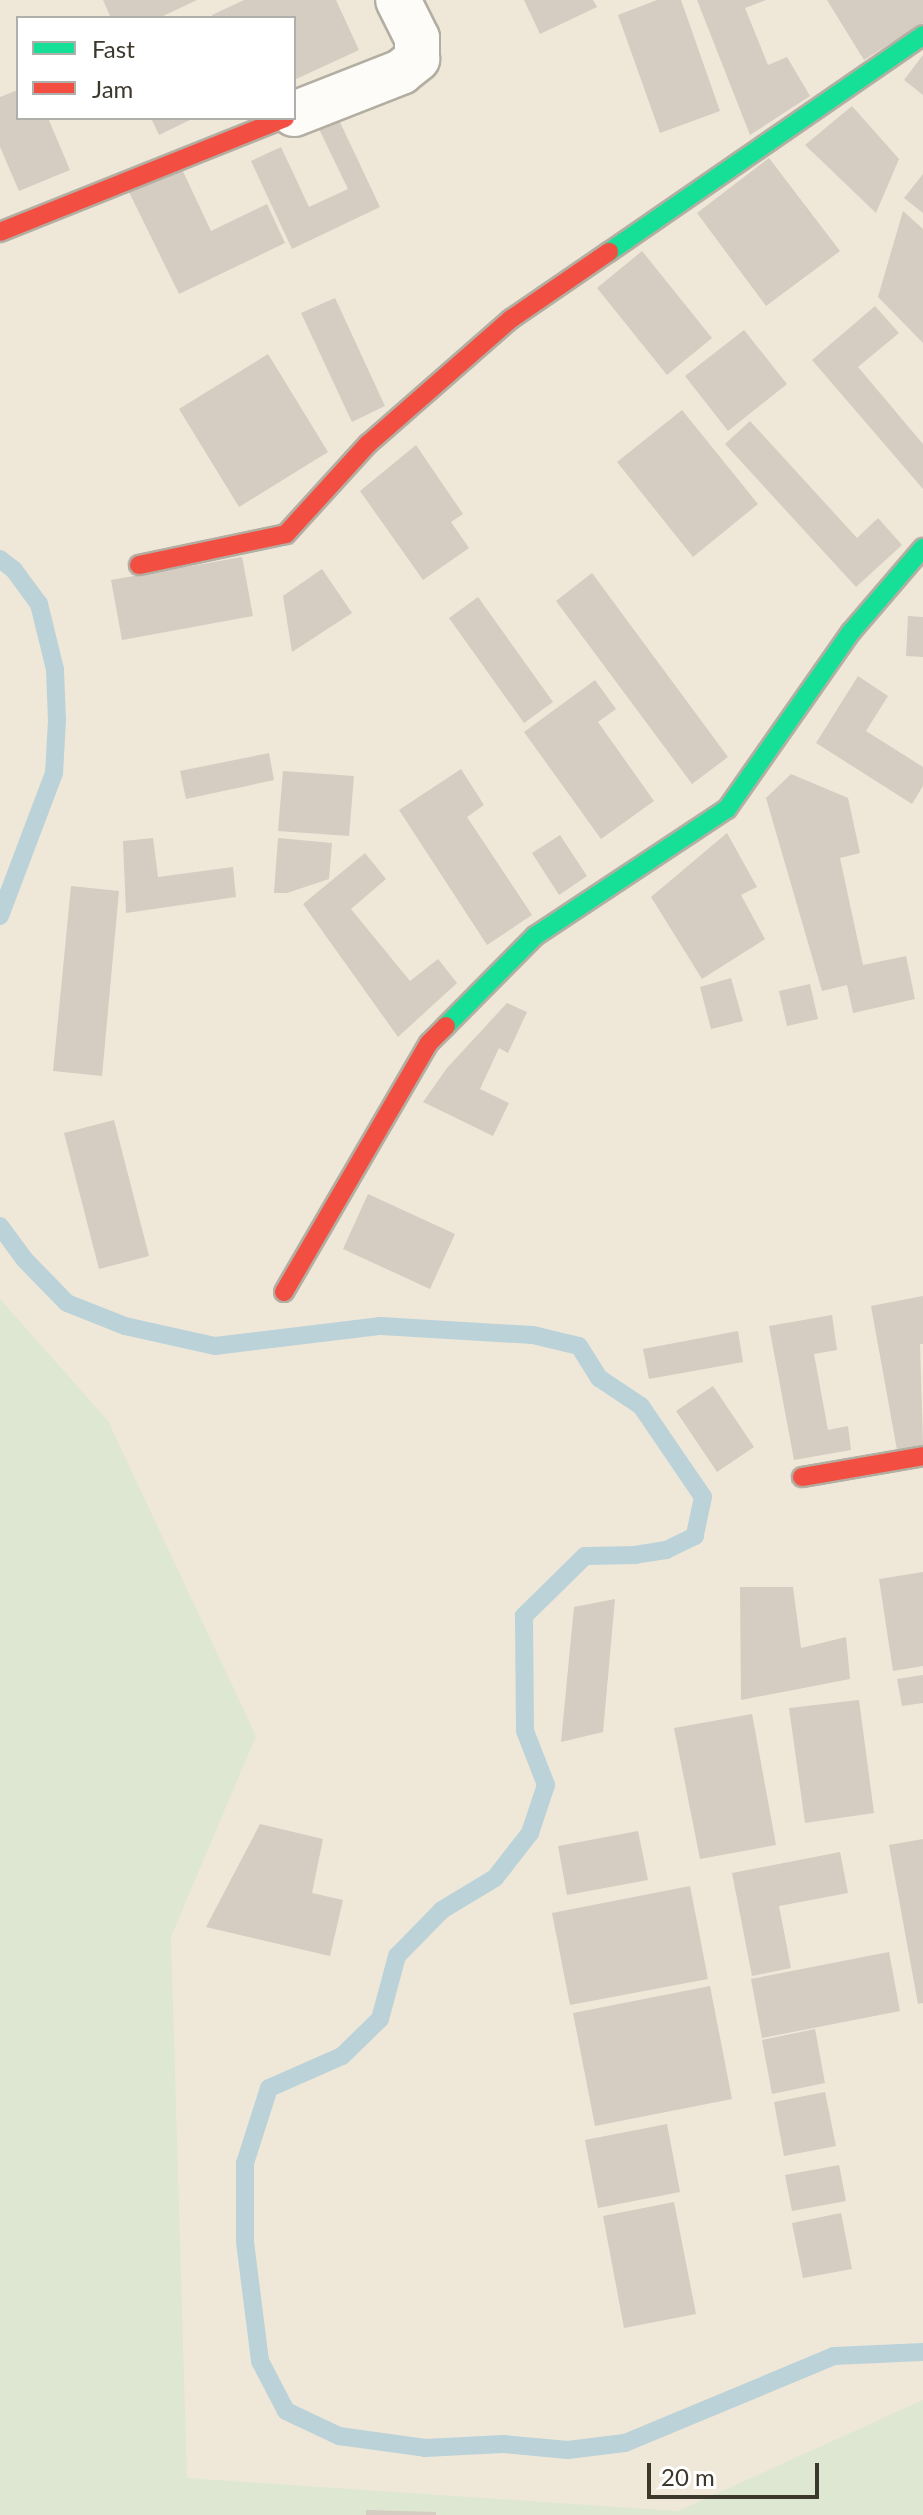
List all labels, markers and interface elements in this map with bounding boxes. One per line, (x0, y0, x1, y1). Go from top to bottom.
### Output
legend (16, 16, 296, 120)
text: Fast (92, 34, 135, 63)
text: Jam (92, 74, 133, 103)
scale bar (651, 2447, 823, 2497)
text: 20 m (661, 2462, 715, 2491)

